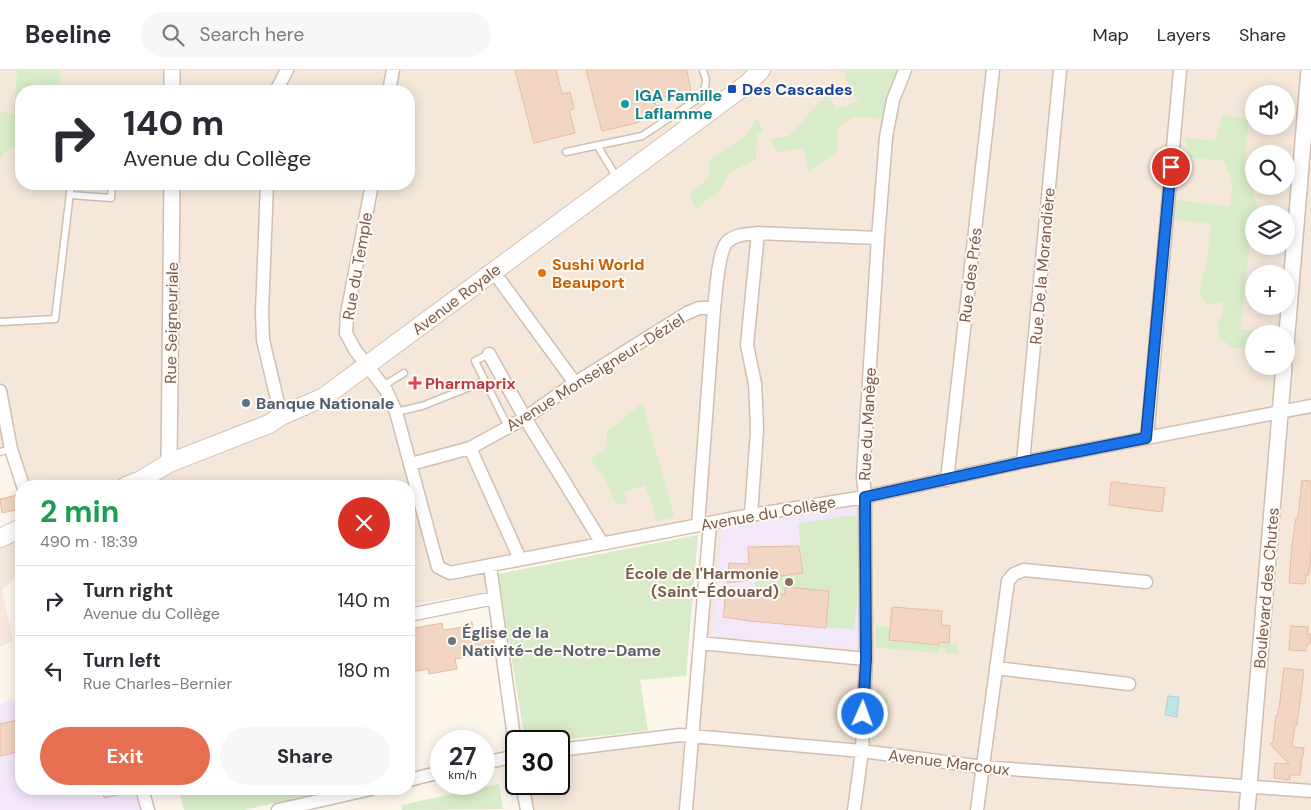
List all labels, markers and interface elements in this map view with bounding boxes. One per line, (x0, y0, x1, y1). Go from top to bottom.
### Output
search box (141, 12, 491, 57)
text: Beeline (25, 19, 111, 50)
icon: search (159, 21, 187, 49)
text: Search here (199, 22, 304, 47)
text: Map (1093, 23, 1129, 47)
text: Layers (1157, 23, 1211, 47)
text: Share (1239, 23, 1286, 47)
place label: Des Cascades (742, 79, 853, 100)
marker: Des Cascades (726, 83, 738, 95)
place label: IGA Famille Laflamme (635, 85, 722, 124)
map controls (1245, 85, 1295, 375)
button: sound (1245, 85, 1295, 135)
marker: IGA Famille Laflamme (619, 98, 631, 110)
text: 140 m (123, 100, 224, 146)
icon: right (40, 105, 105, 170)
text: Avenue du Collège (123, 144, 311, 173)
button: search (1245, 145, 1295, 195)
pin (1150, 146, 1192, 188)
icon: arrive (1157, 153, 1185, 181)
street label: Rue De la Morandière (1025, 187, 1060, 345)
button: layers (1245, 205, 1295, 255)
street label: Rue du Temple (338, 211, 377, 322)
street label: Rue des Prés (954, 226, 987, 324)
place label: Sushi World Beauport (552, 254, 645, 293)
street label: Avenue Royale (408, 259, 505, 340)
street label: Rue Seigneuriale (160, 262, 183, 384)
button: + (1245, 265, 1295, 315)
marker: Sushi World Beauport (536, 267, 548, 279)
street label: Avenue Monseigneur-Déziel (502, 309, 688, 436)
button: − (1245, 325, 1295, 375)
street label: Rue du Manège (854, 367, 881, 481)
place label: Pharmaprix (425, 373, 516, 394)
marker: Pharmaprix (409, 377, 421, 389)
place label: Banque Nationale (256, 393, 394, 414)
marker: Banque Nationale (240, 397, 252, 409)
street label: Avenue du Collège (699, 491, 837, 536)
text: 2 min (40, 492, 119, 531)
button: close (338, 497, 390, 549)
street label: Boulevard des Chutes (1249, 507, 1284, 670)
text: 490 m · 18:39 (40, 531, 138, 552)
place label: École de l'Harmonie (Saint-Édouard) (625, 563, 779, 602)
marker: École de l'Harmonie (Saint-Édouard) (783, 576, 795, 588)
text: Turn right (83, 578, 173, 603)
icon: right (40, 587, 68, 615)
text: 140 m (338, 588, 390, 613)
text: Avenue du Collège (83, 603, 220, 624)
place label: Église de la Nativité-de-Notre-Dame (462, 622, 661, 661)
marker: Église de la Nativité-de-Notre-Dame (446, 635, 458, 647)
text: Turn left (83, 648, 161, 673)
icon: left (40, 657, 68, 685)
text: 180 m (338, 658, 390, 683)
text: Rue Charles-Bernier (83, 673, 232, 694)
position arrow (836, 687, 888, 739)
button: Exit (40, 727, 210, 785)
button: Share (220, 727, 390, 785)
speed limit sign: 30 (505, 730, 570, 795)
text: 27 (449, 740, 476, 773)
street label: Avenue Marcoux (887, 745, 1011, 780)
text: km/h (448, 767, 477, 783)

